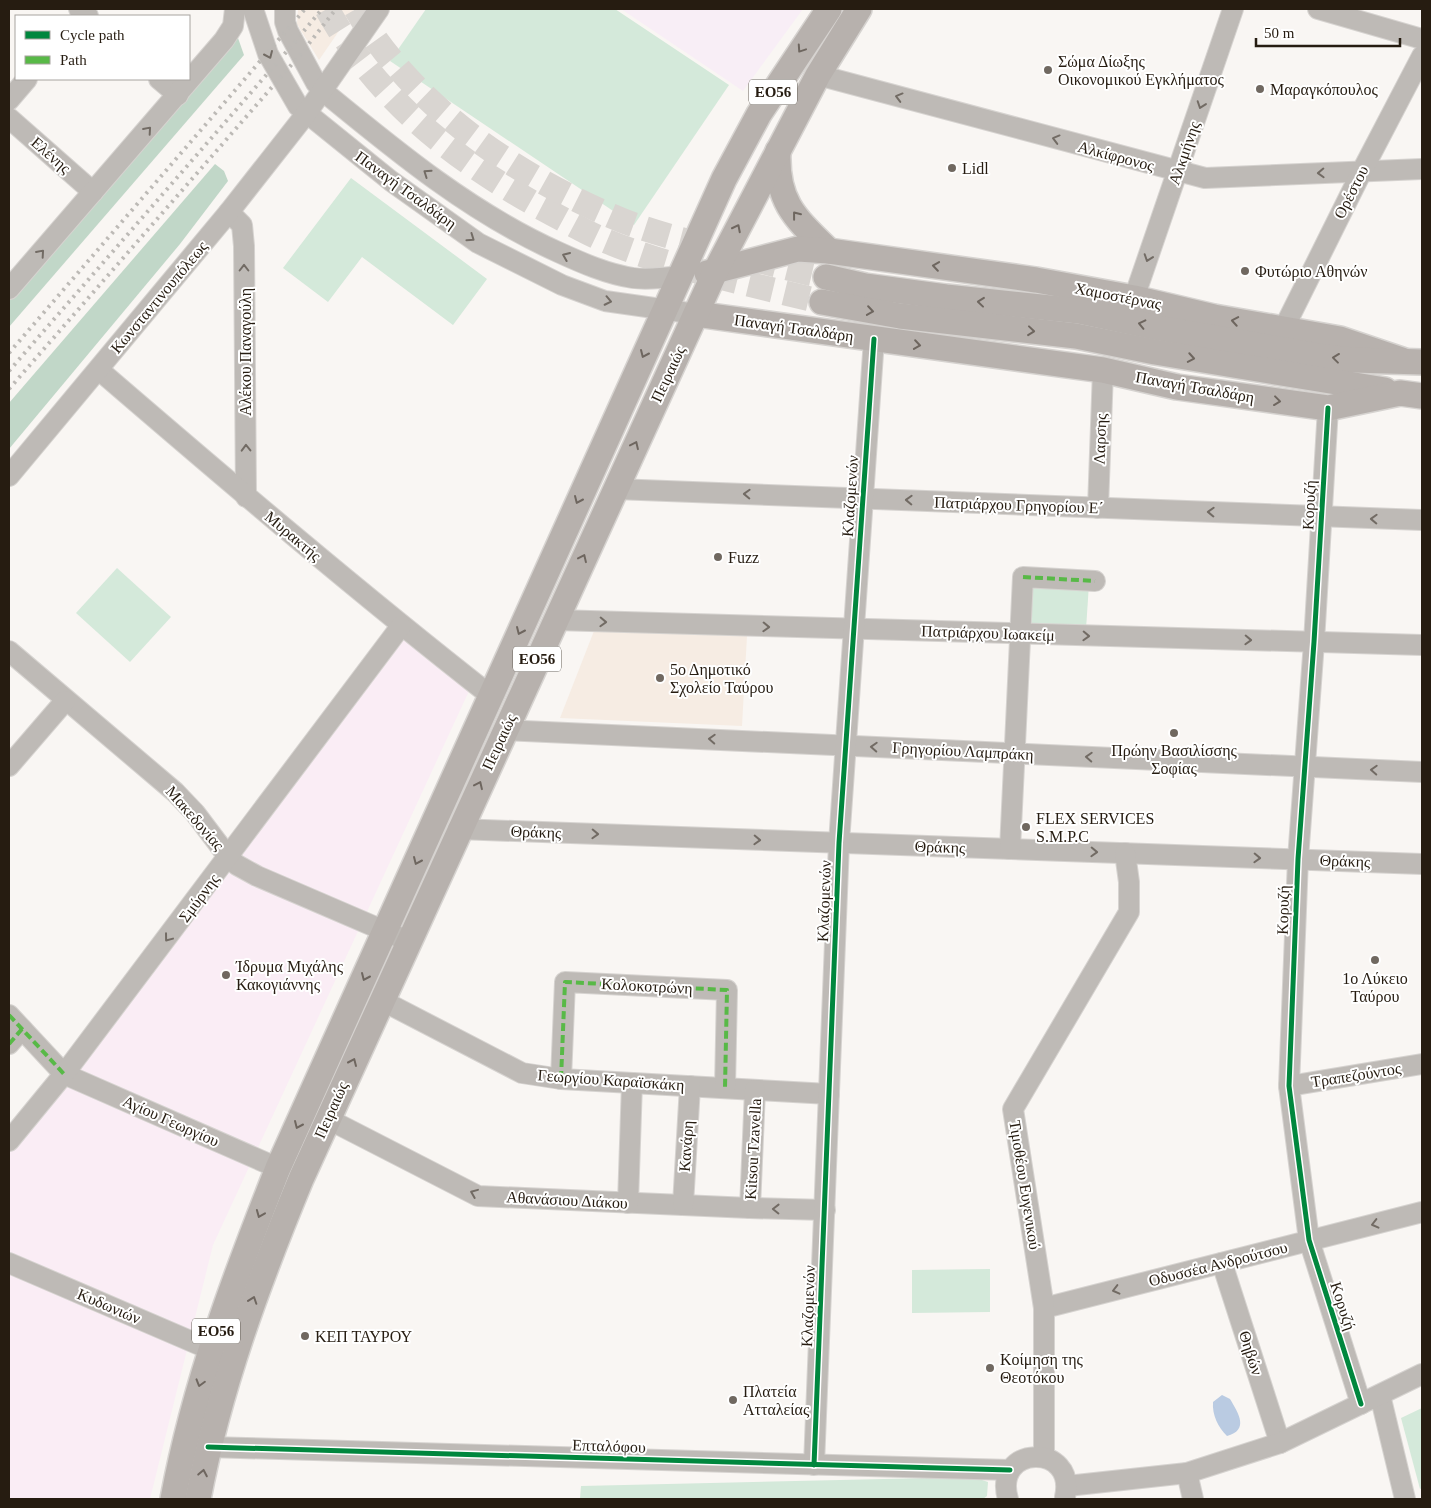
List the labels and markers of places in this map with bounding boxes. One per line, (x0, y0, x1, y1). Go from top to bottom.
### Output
place label: Σώμα Δίωξης Οικονομικού Εγκλήματος (1058, 53, 1225, 89)
marker: Σώμα Δίωξης Οικονομικού Εγκλήματος (1042, 64, 1054, 76)
place label: Μαραγκόπουλος (1270, 81, 1379, 99)
marker: Μαραγκόπουλος (1254, 83, 1266, 95)
place label: Lidl (962, 160, 989, 177)
marker: Lidl (946, 162, 958, 174)
place label: Φυτώριο Αθηνών (1255, 263, 1368, 281)
marker: Φυτώριο Αθηνών (1239, 265, 1251, 277)
place label: Fuzz (728, 549, 759, 566)
marker: Fuzz (712, 551, 724, 563)
place label: 5ο Δημοτικό Σχολείο Ταύρου (670, 661, 774, 697)
marker: 5ο Δημοτικό Σχολείο Ταύρου (654, 672, 666, 684)
marker: Πρώην Βασιλίσσης Σοφίας (1168, 727, 1180, 739)
place label: Πρώην Βασιλίσσης Σοφίας (1111, 742, 1238, 778)
place label: FLEX SERVICES S.M.P.C (1036, 810, 1154, 845)
marker: FLEX SERVICES S.M.P.C (1020, 821, 1032, 833)
marker: 1ο Λύκειο Ταύρου (1369, 954, 1381, 966)
place label: Ίδρυμα Μιχάλης Κακογιάννης (235, 958, 344, 994)
marker: Ίδρυμα Μιχάλης Κακογιάννης (220, 969, 232, 981)
place label: 1ο Λύκειο Ταύρου (1342, 970, 1408, 1006)
place label: ΚΕΠ ΤΑΥΡΟΥ (315, 1328, 412, 1345)
marker: ΚΕΠ ΤΑΥΡΟΥ (299, 1330, 311, 1342)
place label: Κοίμηση της Θεοτόκου (1000, 1351, 1084, 1386)
marker: Κοίμηση της Θεοτόκου (984, 1362, 996, 1374)
place label: Πλατεία Ατταλείας (743, 1383, 810, 1418)
marker: Πλατεία Ατταλείας (727, 1394, 739, 1406)

